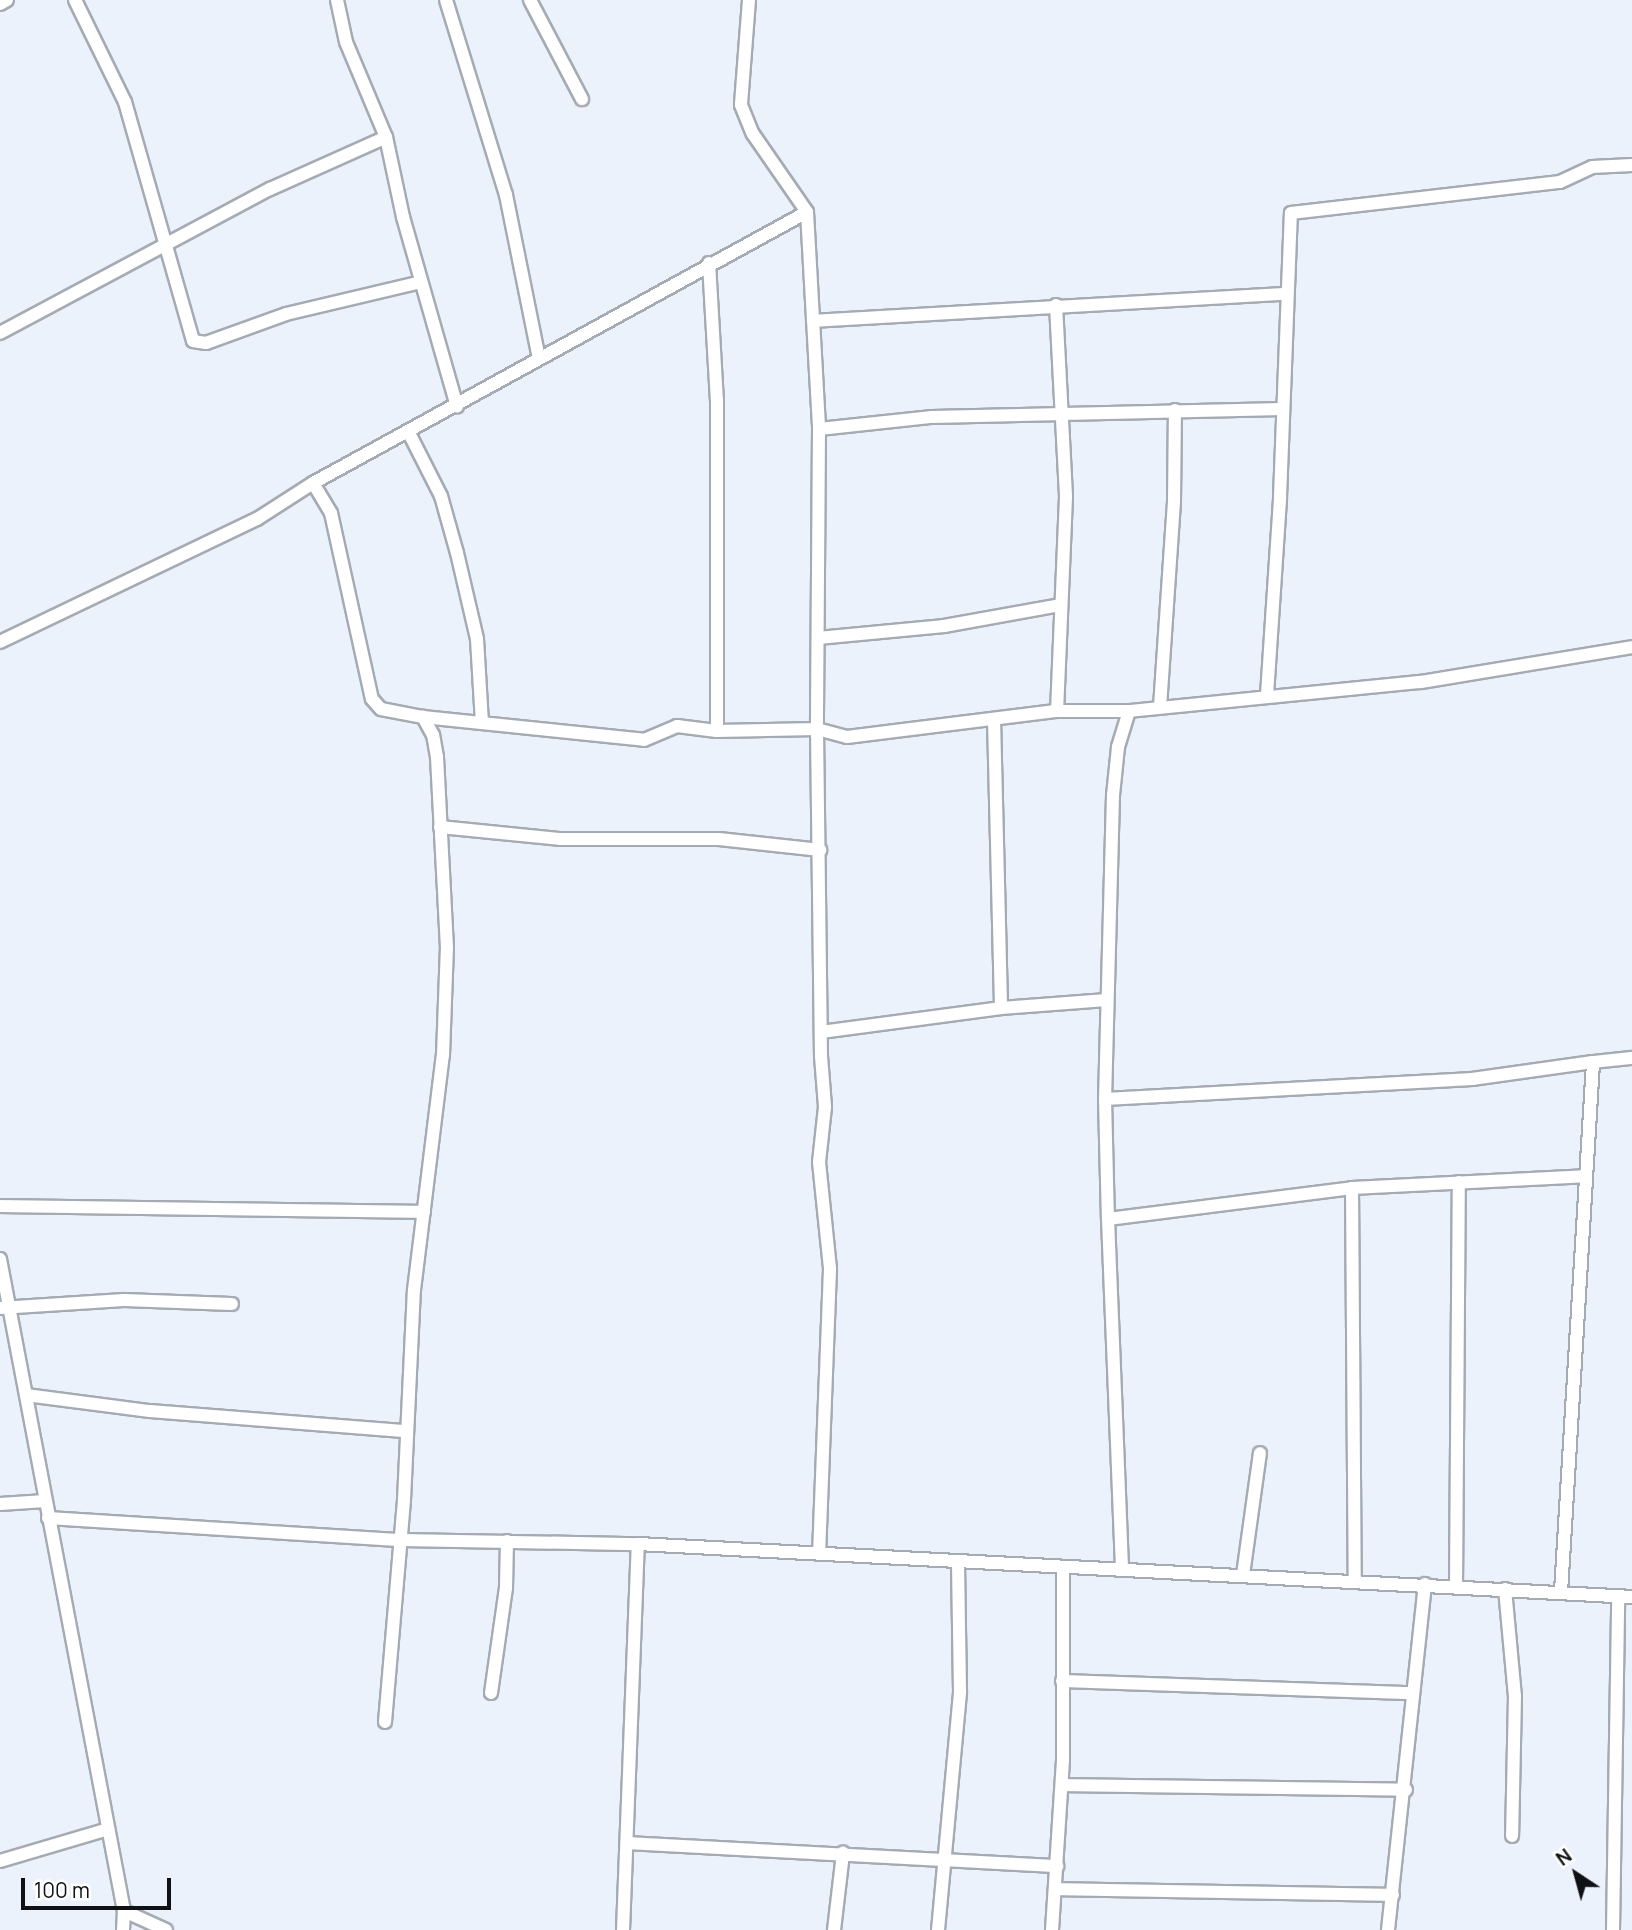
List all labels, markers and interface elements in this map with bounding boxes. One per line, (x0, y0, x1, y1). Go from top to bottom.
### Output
north arrow (1541, 1839, 1611, 1909)
text: N (1550, 1842, 1577, 1872)
scale bar (24, 1864, 175, 1908)
text: 100 m (34, 1876, 90, 1904)

